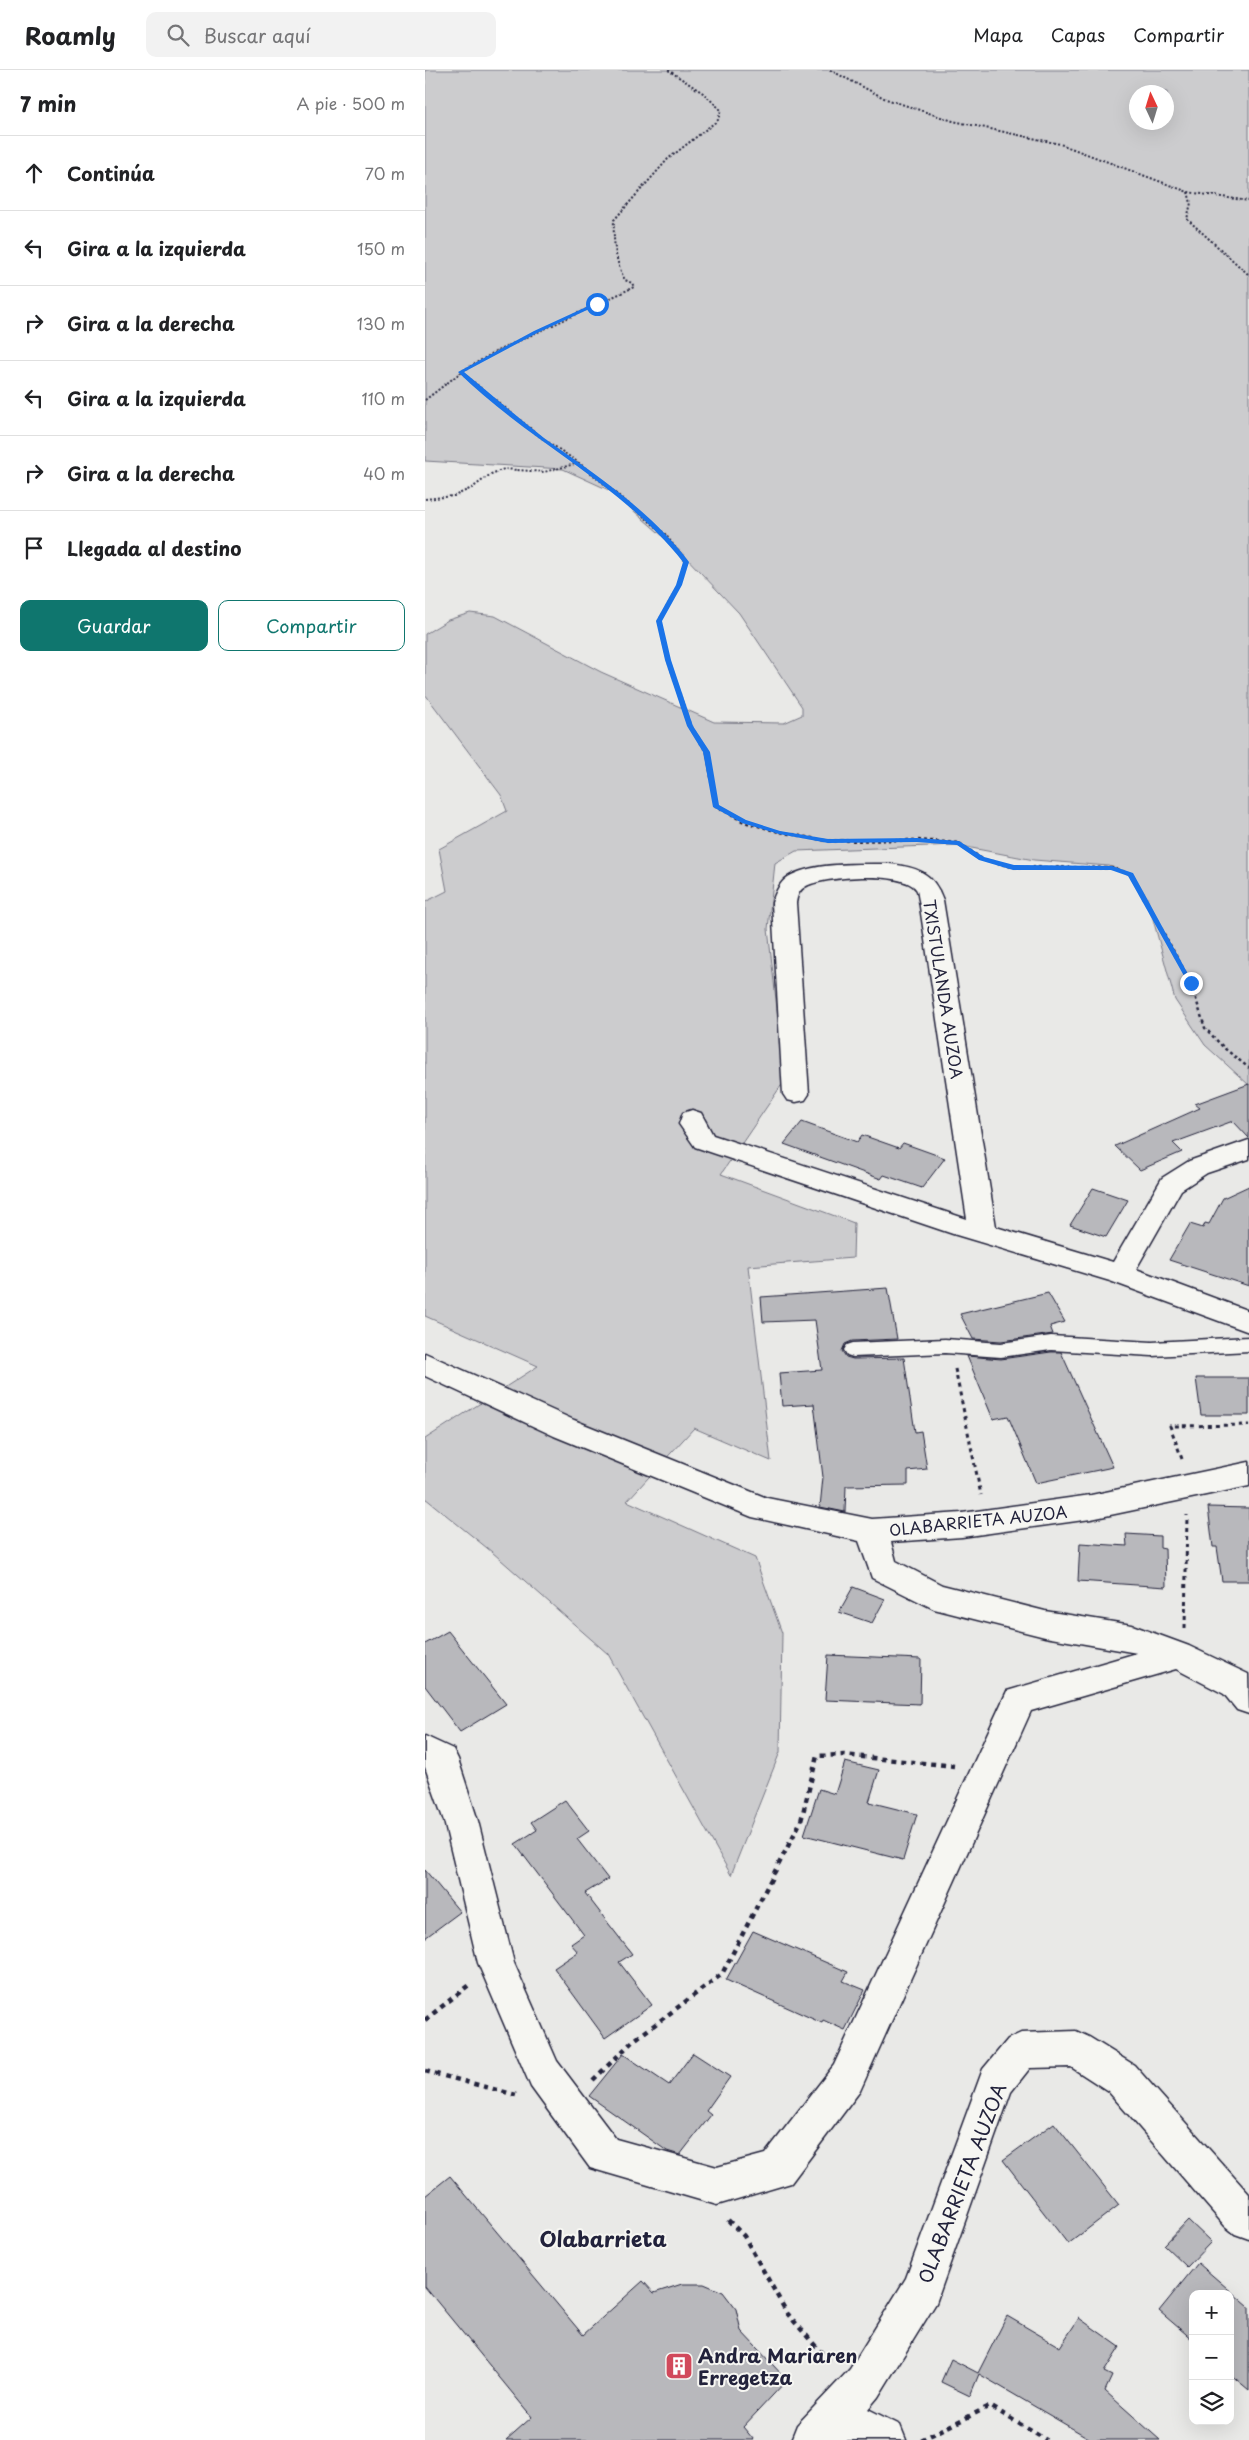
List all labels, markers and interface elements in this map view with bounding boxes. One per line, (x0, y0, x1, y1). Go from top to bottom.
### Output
search box (146, 12, 496, 57)
text: Roamly (25, 17, 116, 53)
icon: search (164, 21, 192, 49)
text: Buscar aquí (204, 21, 311, 49)
text: Mapa (973, 21, 1023, 48)
text: Capas (1051, 21, 1105, 48)
text: Compartir (1133, 21, 1224, 48)
north arrow (1129, 85, 1174, 130)
text: 7 min (20, 87, 76, 119)
text: A pie · 500 m (296, 91, 405, 115)
icon: ahead (20, 159, 48, 187)
text: Continúa (67, 159, 155, 187)
text: 70 m (365, 161, 405, 185)
icon: left (20, 234, 48, 262)
text: Gira a la izquierda (67, 234, 246, 262)
text: 150 m (357, 236, 405, 260)
route start (586, 293, 609, 316)
icon: right (20, 309, 48, 337)
text: Gira a la derecha (67, 309, 235, 337)
text: 130 m (357, 311, 405, 335)
icon: left (20, 384, 48, 412)
text: Gira a la izquierda (67, 384, 246, 412)
text: 110 m (362, 386, 405, 410)
icon: right (20, 459, 48, 487)
text: Gira a la derecha (67, 459, 235, 487)
text: 40 m (363, 461, 405, 485)
icon: arrive (20, 534, 48, 562)
text: Llegada al destino (67, 534, 241, 562)
button: Guardar (20, 600, 208, 651)
button: Compartir (218, 600, 405, 651)
street label: TXISTULANDA AUZOA (918, 898, 970, 1080)
route end (1180, 972, 1203, 995)
street label: OLABARRIETA AUZOA (888, 1499, 1068, 1541)
street label: OLABARRIETA AUZOA (910, 2079, 1012, 2287)
district label: Olabarrieta (539, 2222, 667, 2254)
map controls (1189, 2290, 1234, 2425)
button: + (1189, 2290, 1234, 2335)
button: − (1189, 2335, 1234, 2380)
place label: Andra Mariaren Erregetza (698, 2341, 857, 2391)
building icon: Andra Mariaren Erregetza (664, 2351, 694, 2381)
button: layers (1189, 2380, 1234, 2425)

